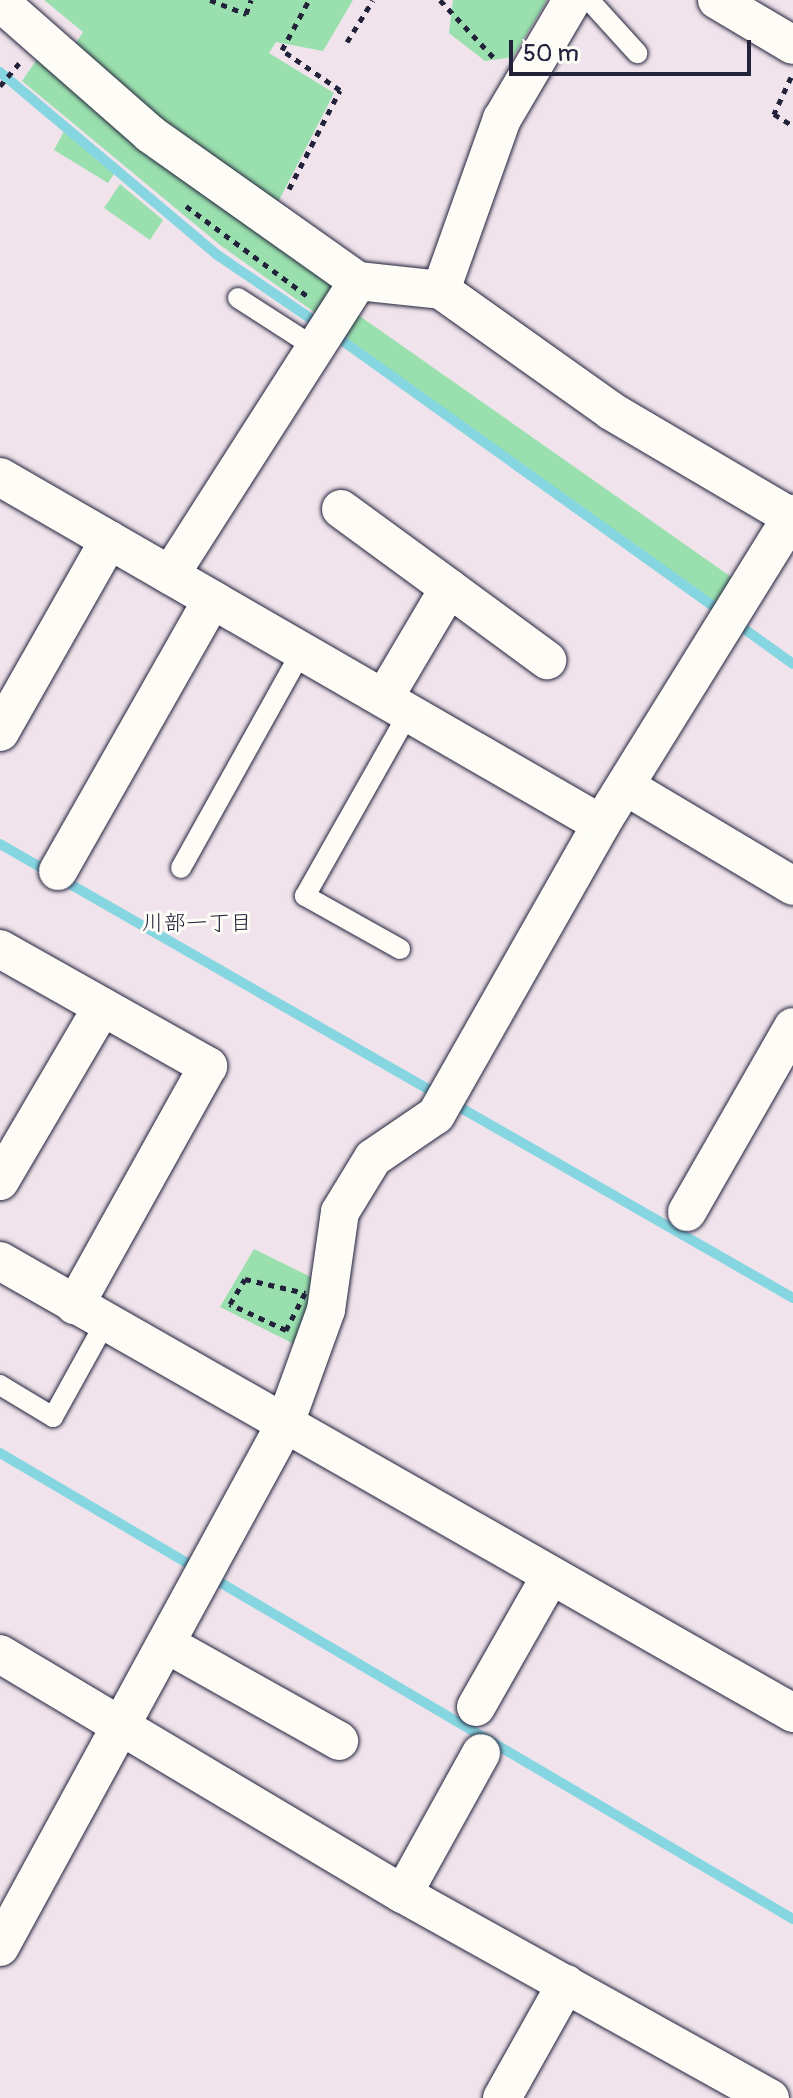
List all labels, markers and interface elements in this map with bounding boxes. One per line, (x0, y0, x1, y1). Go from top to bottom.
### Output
scale bar (513, 24, 755, 74)
text: 50 m (523, 39, 579, 68)
district label: 川部一丁目 (142, 911, 252, 937)

